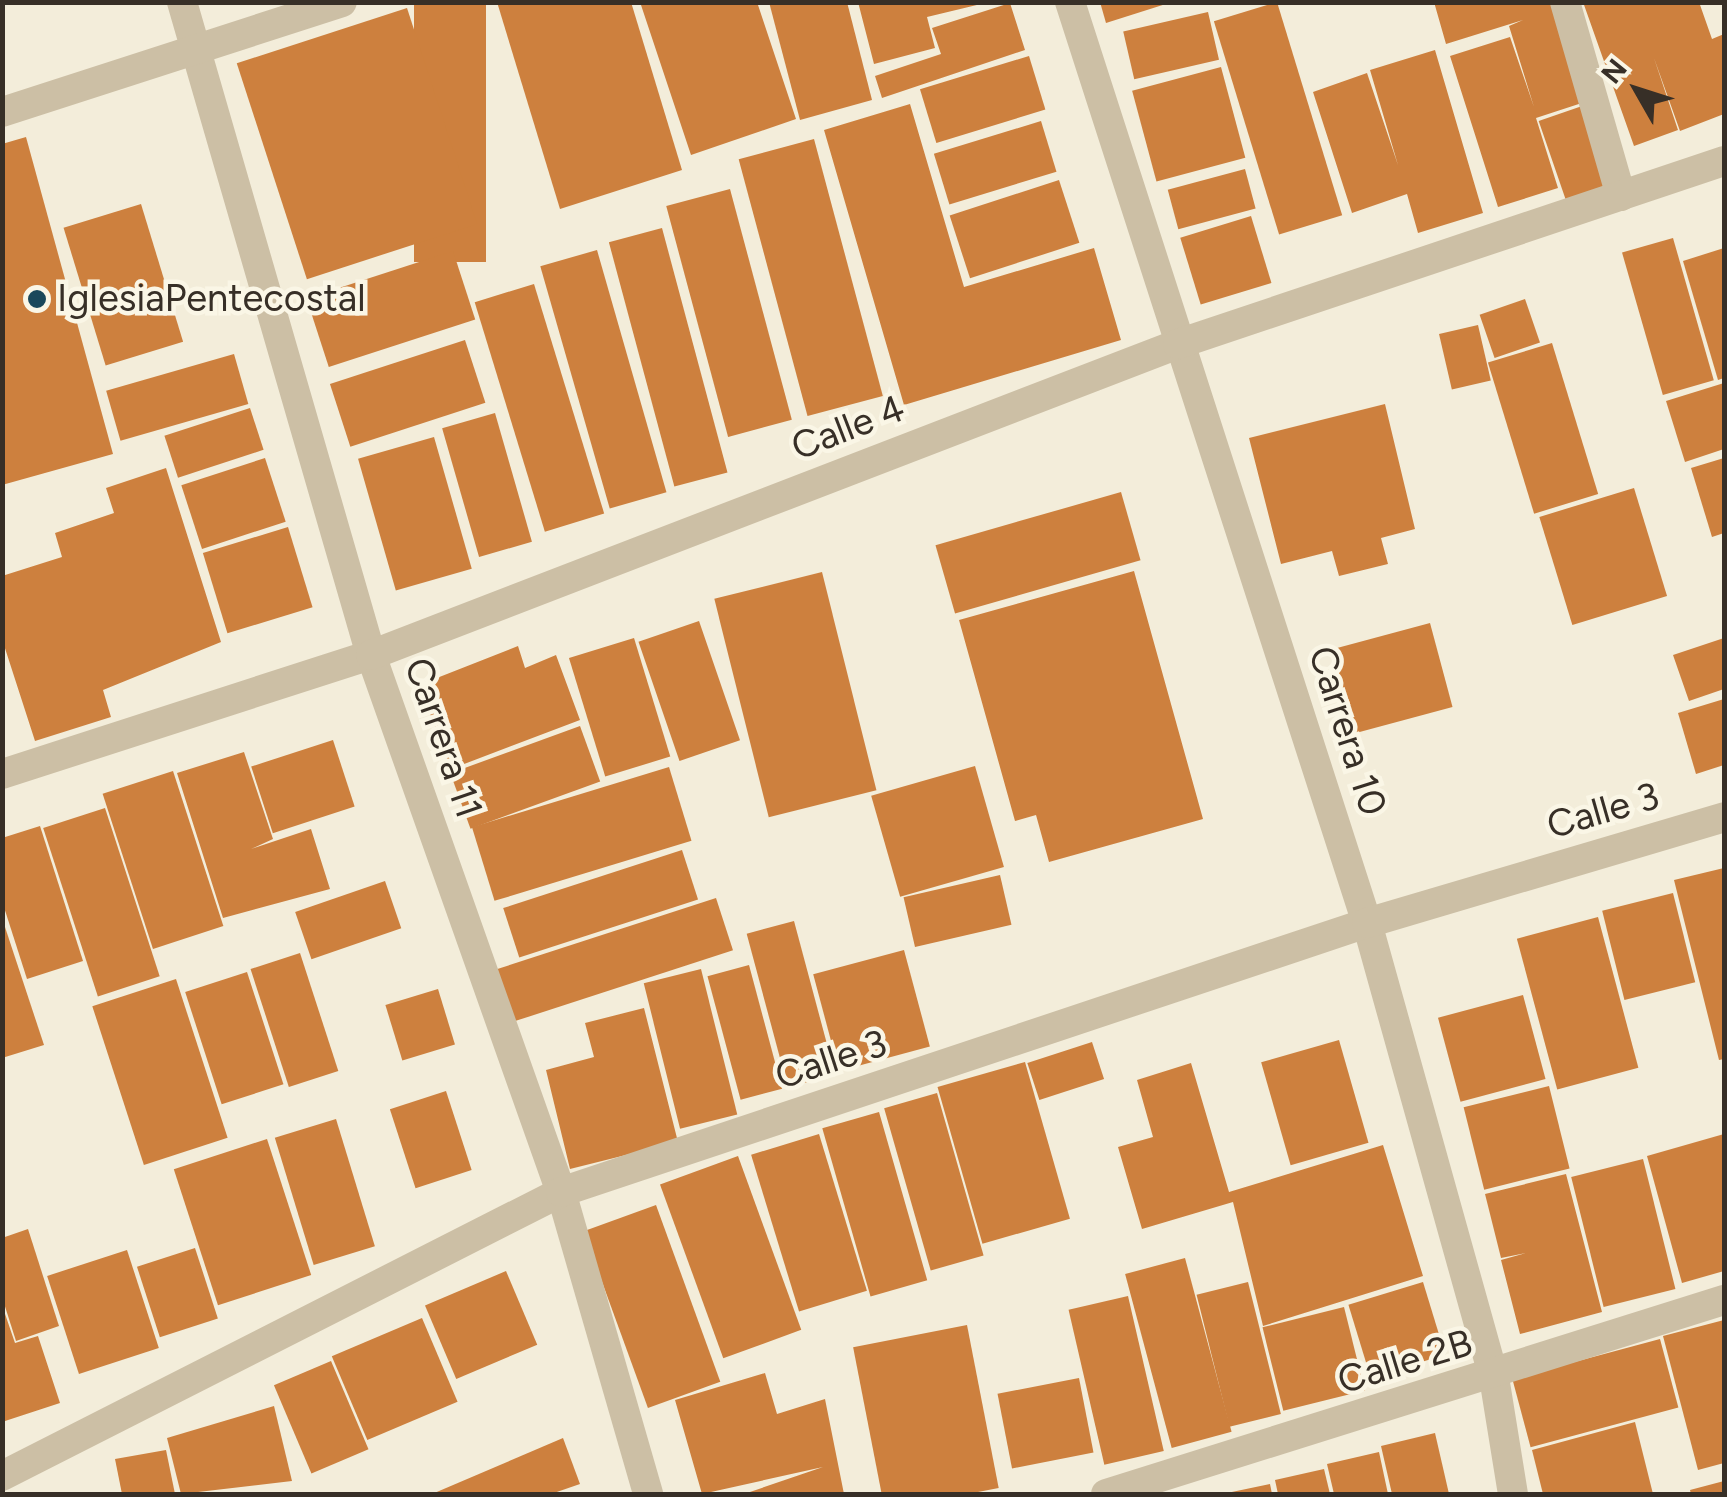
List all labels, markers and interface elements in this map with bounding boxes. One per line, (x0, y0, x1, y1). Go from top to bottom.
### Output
north arrow (1587, 40, 1687, 140)
text: N (1594, 52, 1634, 90)
place label: IglesiaPentecostal (57, 276, 366, 322)
marker: IglesiaPentecostal (26, 288, 48, 310)
street label: Calle 4 (785, 386, 911, 470)
street label: Carrera 10 (1298, 641, 1396, 821)
street label: Carrera 11 (394, 652, 492, 824)
street label: Calle 3 (1542, 773, 1664, 849)
street label: Calle 3 (770, 1021, 892, 1099)
street label: Calle 2B (1332, 1320, 1478, 1404)

